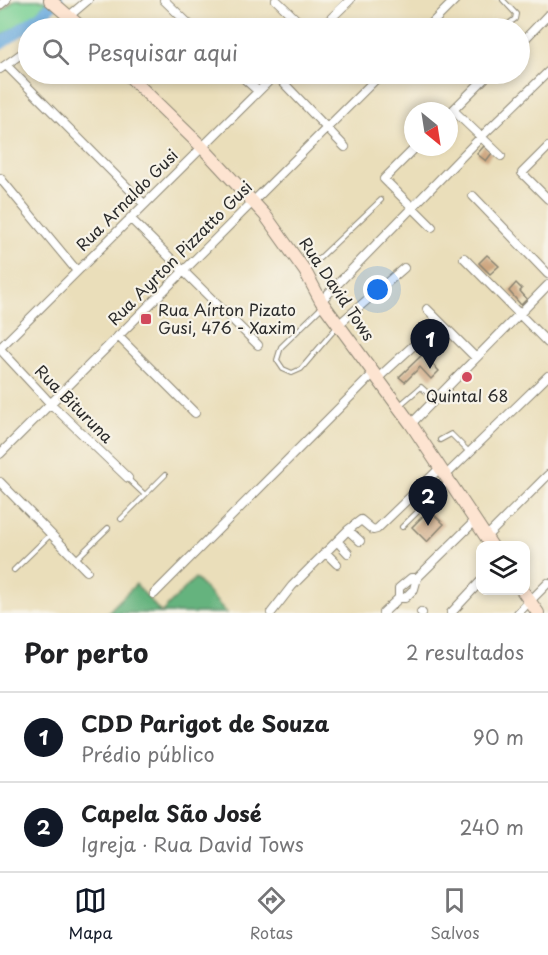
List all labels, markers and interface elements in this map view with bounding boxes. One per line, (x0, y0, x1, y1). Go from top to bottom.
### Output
search box (18, 18, 530, 84)
icon: search (39, 35, 72, 68)
text: Pesquisar aqui (87, 35, 238, 68)
north arrow (404, 102, 458, 156)
street label: Rua Arnaldo Gusi (70, 143, 183, 256)
street label: Rua Ayrton Pizzatto Gusi (102, 175, 257, 330)
street label: Rua David Tows (294, 232, 381, 345)
your location (363, 275, 392, 304)
place label: Rua Aírton Pizato Gusi, 476 - Xaxim (158, 297, 296, 339)
marker: Rua Aírton Pizato Gusi, 476 - Xaxim (139, 312, 153, 326)
pin: 1 (410, 320, 450, 369)
street label: Rua Bituruna (30, 359, 119, 448)
marker: Quintal 68 (460, 370, 474, 384)
place label: Quintal 68 (426, 383, 508, 407)
pin: 2 (408, 476, 448, 526)
map controls (476, 541, 530, 595)
button: layers (476, 541, 530, 595)
text: Por perto (24, 633, 148, 672)
text: 2 resultados (406, 637, 524, 667)
text: CDD Parigot de Souza (81, 706, 330, 739)
text: 1 (39, 722, 48, 752)
text: 90 m (473, 722, 524, 752)
text: Prédio público (81, 739, 215, 769)
text: Capela São José (81, 796, 262, 829)
text: 2 (36, 812, 51, 842)
text: 240 m (459, 812, 524, 842)
text: Igreja · Rua David Tows (81, 829, 304, 859)
tab: Mapa (69, 884, 113, 944)
tab: Rotas (250, 884, 293, 944)
tab: Salvos (430, 884, 479, 944)

